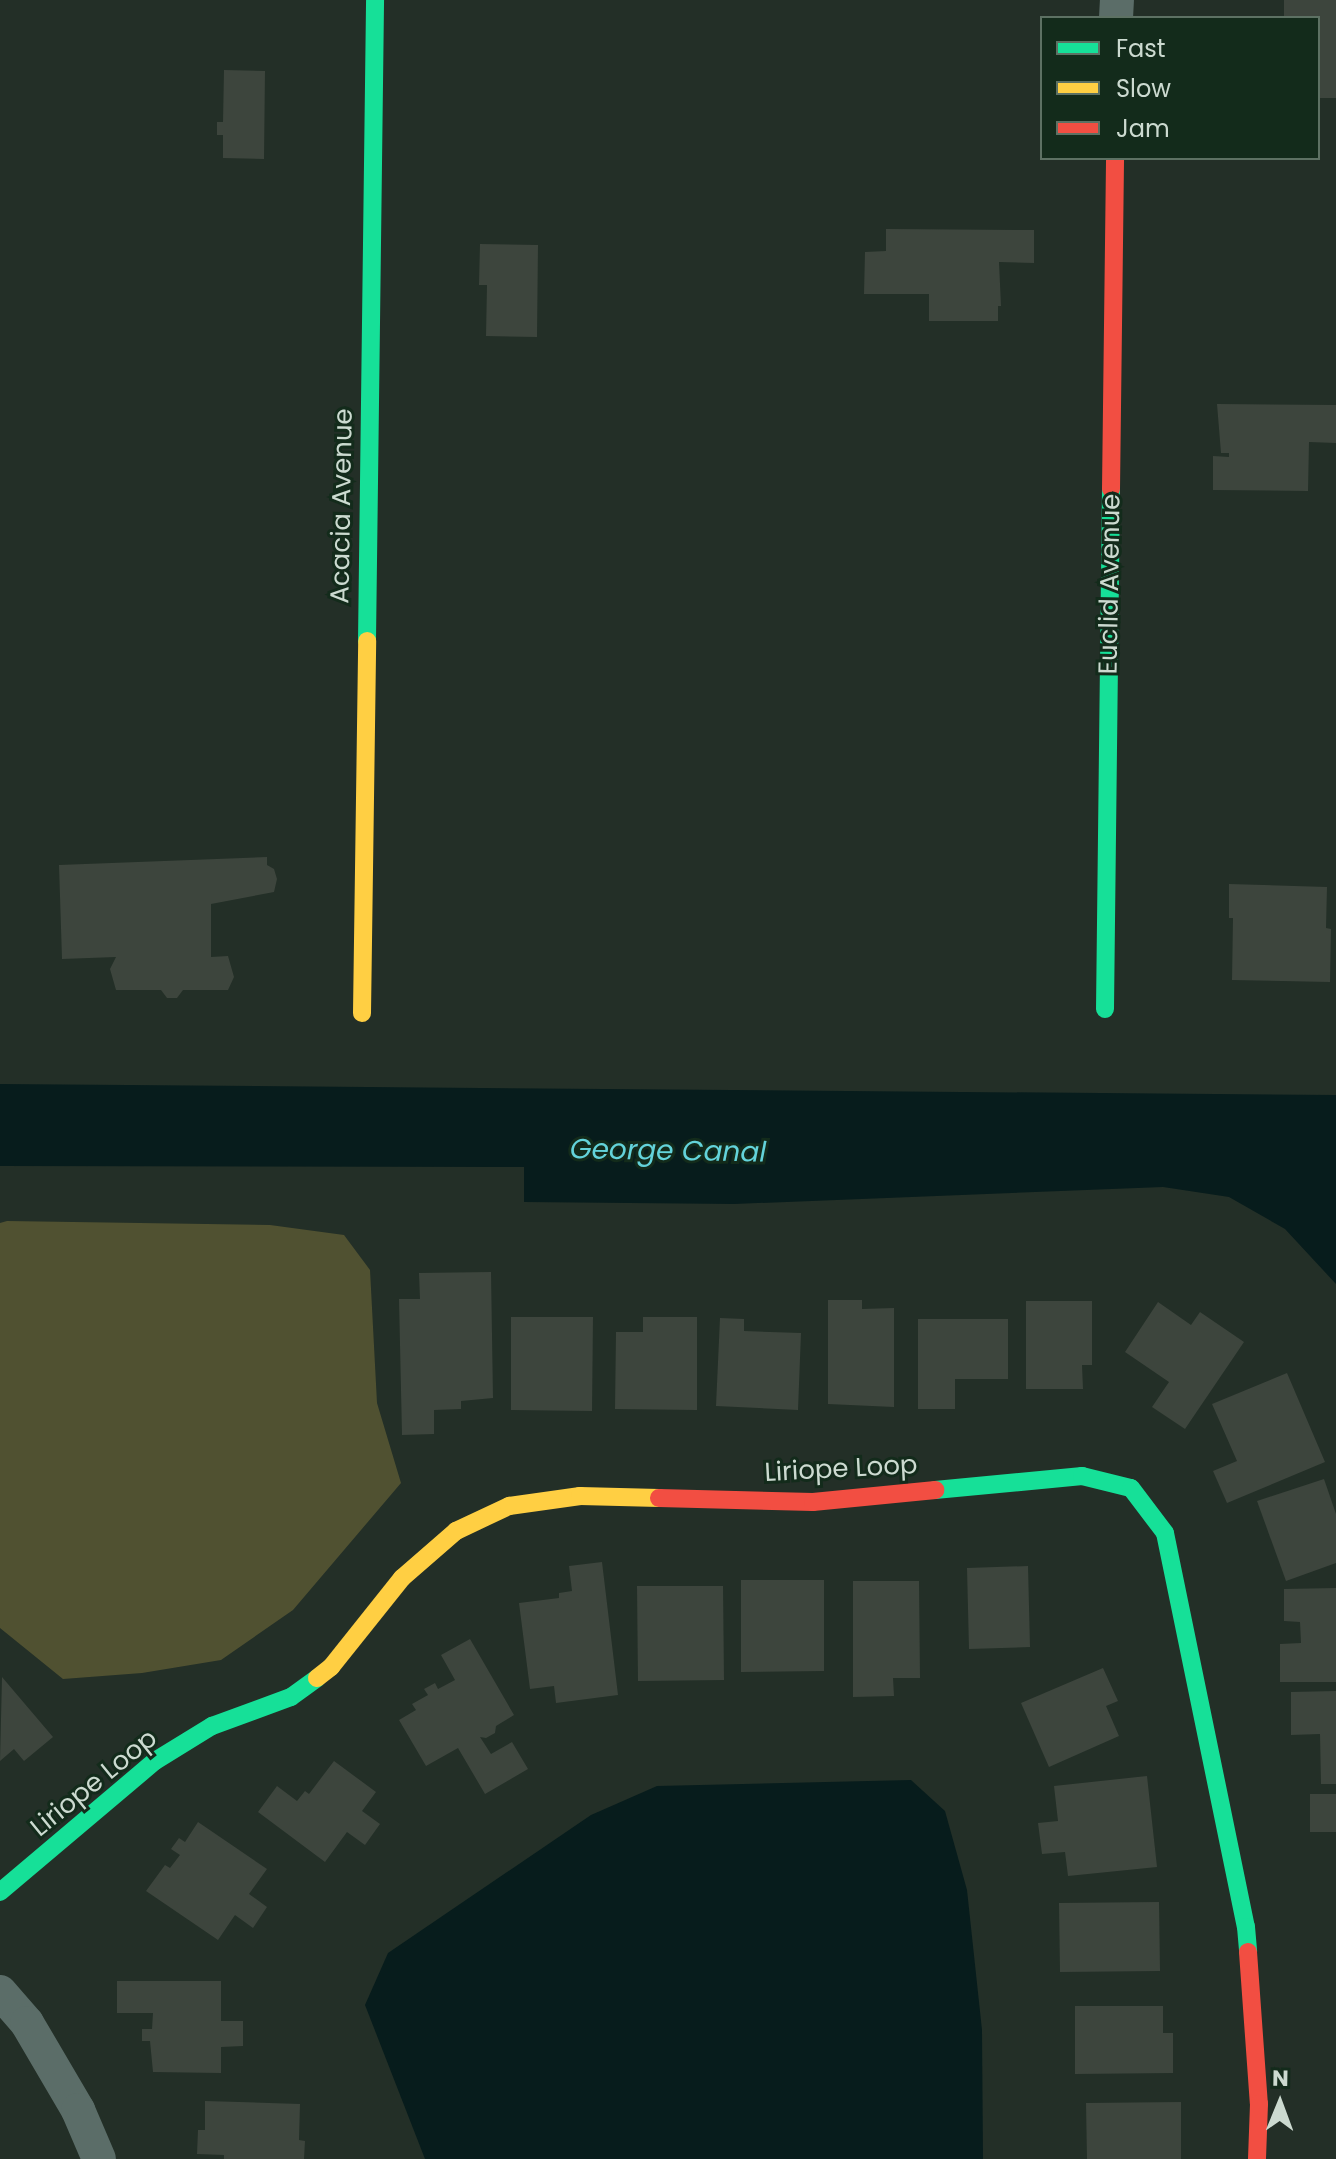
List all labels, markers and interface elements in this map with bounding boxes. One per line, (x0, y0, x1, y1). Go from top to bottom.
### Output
legend (1040, 16, 1320, 160)
text: Fast (1116, 32, 1166, 65)
text: Slow (1116, 72, 1171, 105)
text: Jam (1116, 112, 1170, 145)
street label: Acacia Avenue (325, 408, 359, 604)
street label: Euclid Avenue (1093, 493, 1127, 675)
water label: George Canal (570, 1132, 766, 1170)
street label: Liriope Loop (764, 1449, 918, 1489)
street label: Liriope Loop (25, 1723, 163, 1843)
north arrow (1240, 2063, 1320, 2143)
text: N (1272, 2063, 1289, 2094)

